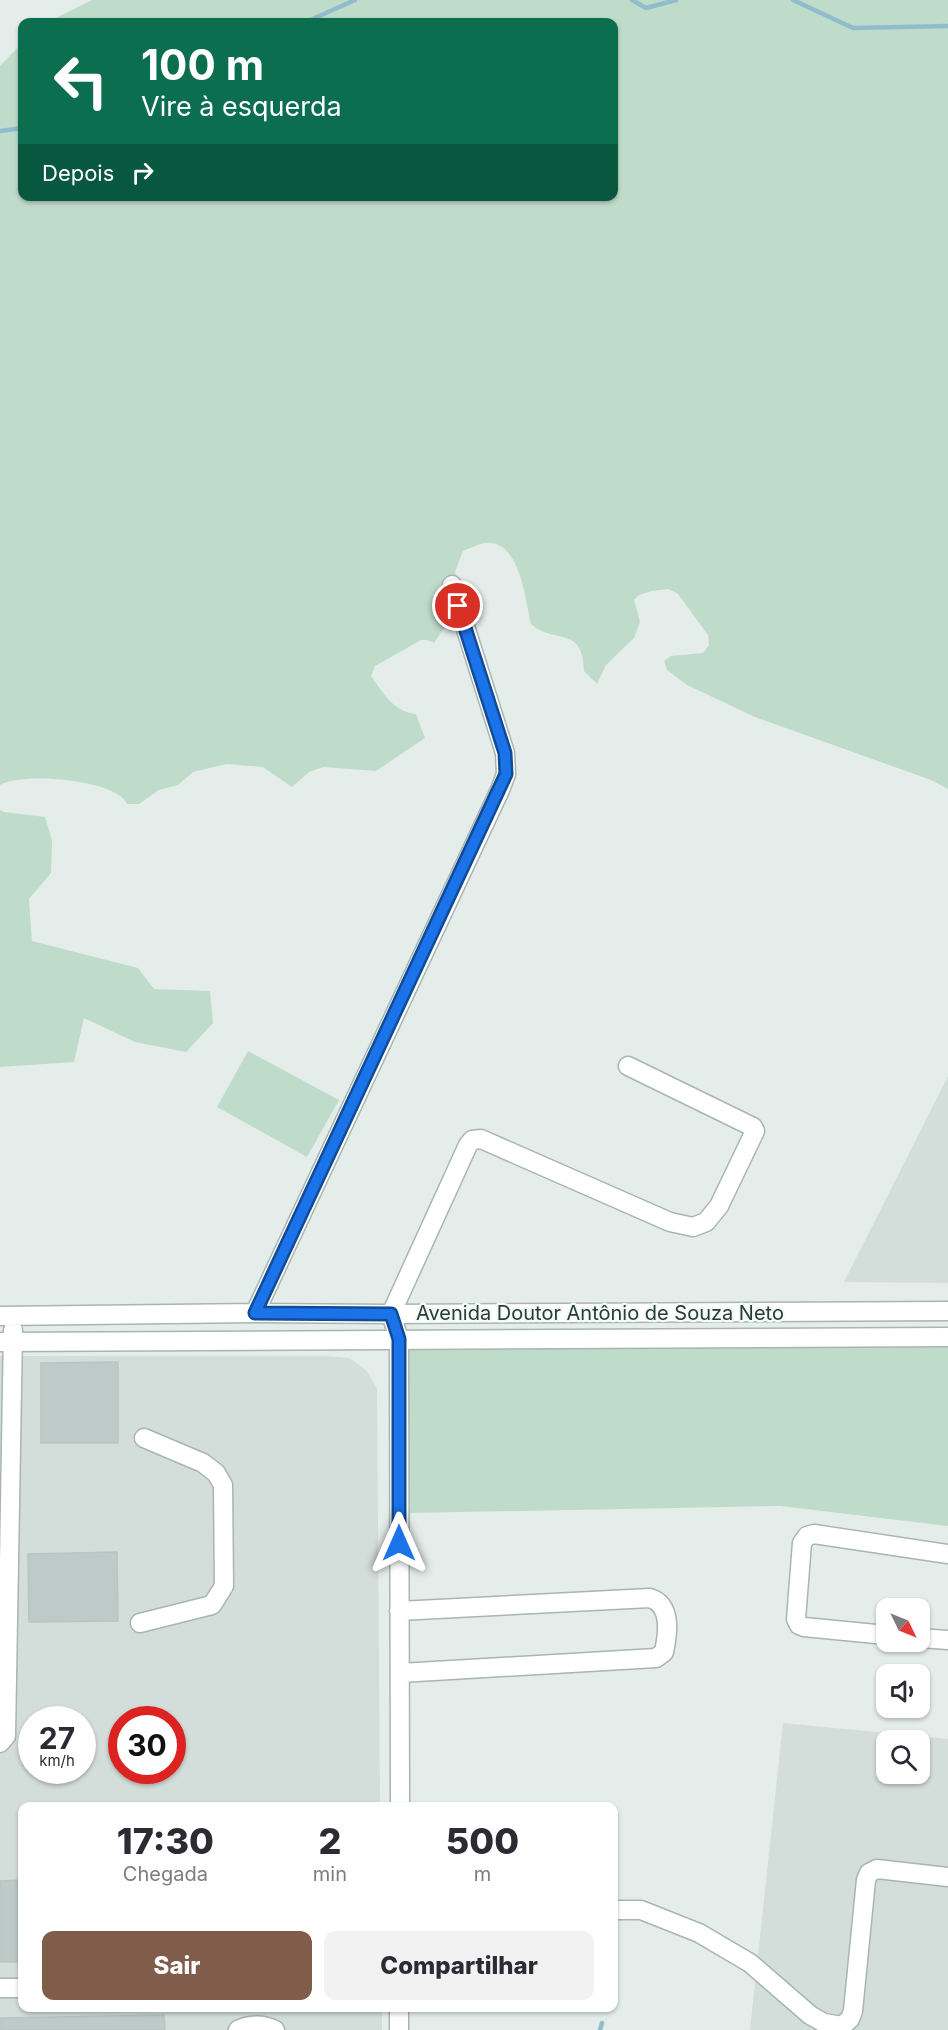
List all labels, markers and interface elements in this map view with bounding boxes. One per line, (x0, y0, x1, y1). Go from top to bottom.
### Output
text: 100 m (141, 39, 264, 90)
icon: left (42, 42, 120, 120)
text: Vire à esquerda (141, 90, 342, 123)
icon: right (126, 156, 159, 189)
text: Depois (42, 160, 114, 186)
pin (432, 580, 483, 631)
icon: arrive (441, 589, 474, 622)
street label: Avenida Doutor Antônio de Souza Neto (416, 1301, 784, 1325)
position arrow (367, 1511, 431, 1575)
north arrow (876, 1598, 930, 1652)
map controls (876, 1598, 930, 1784)
button: sound (876, 1664, 930, 1718)
speed limit sign: 30 (108, 1706, 186, 1784)
text: 27 (39, 1720, 75, 1756)
button: search (876, 1730, 930, 1784)
text: km/h (39, 1751, 75, 1770)
text: 17:30 (117, 1819, 214, 1863)
text: 2 (318, 1819, 341, 1863)
text: 500 (446, 1819, 519, 1863)
text: Chegada (123, 1862, 208, 1886)
text: min (313, 1862, 347, 1886)
text: m (474, 1862, 491, 1886)
button: Sair (42, 1931, 312, 2000)
button: Compartilhar (324, 1931, 594, 2000)

